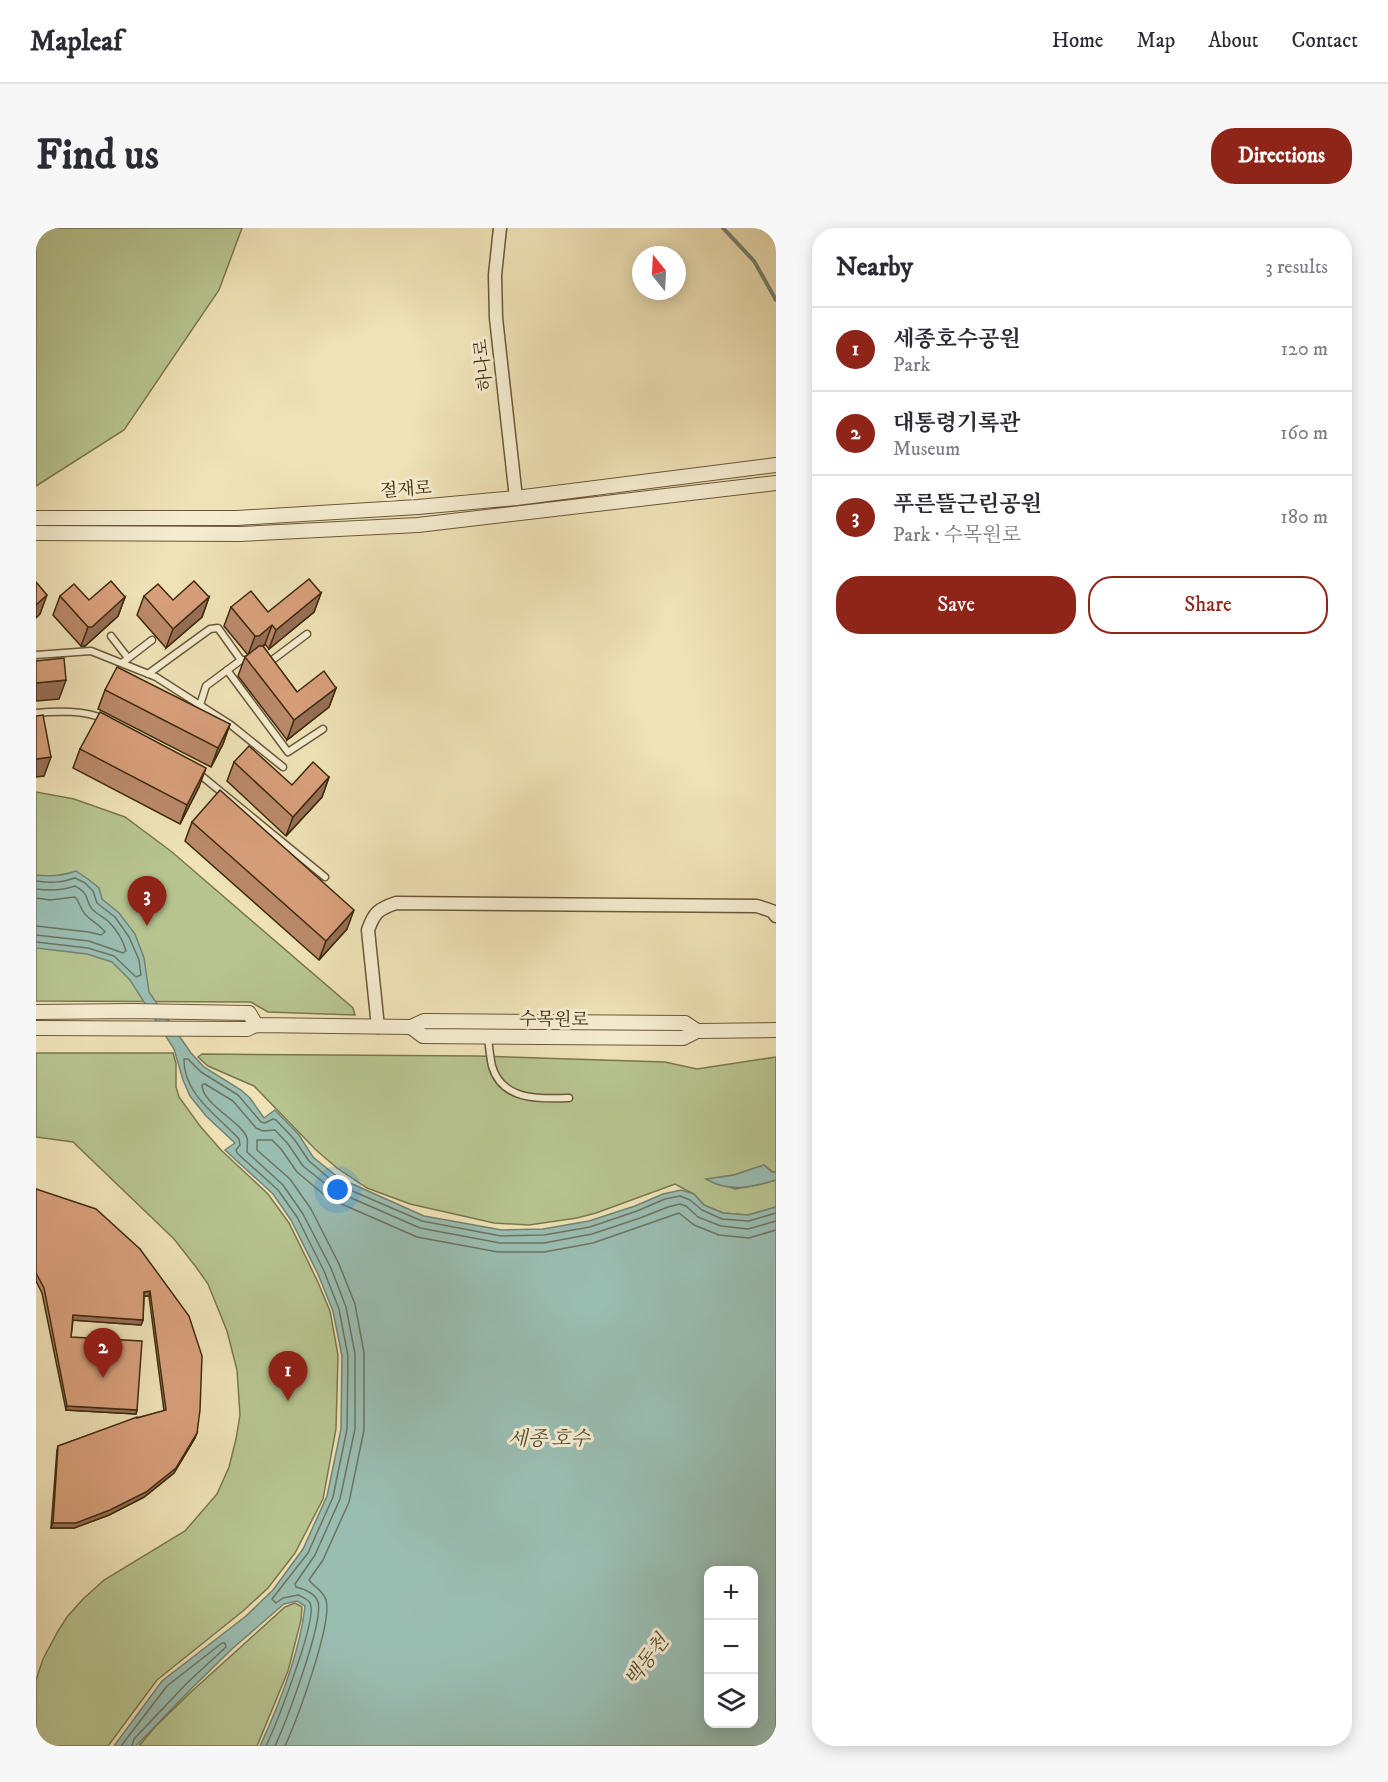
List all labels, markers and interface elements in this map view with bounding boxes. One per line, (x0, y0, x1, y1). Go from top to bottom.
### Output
text: Mapleaf (30, 24, 122, 59)
text: Home (1052, 28, 1104, 54)
text: Map (1137, 28, 1175, 54)
text: About (1208, 28, 1259, 54)
text: Contact (1292, 28, 1358, 54)
button: Directions (1211, 128, 1352, 184)
text: Find us (36, 130, 159, 182)
north arrow (632, 246, 686, 300)
text: Nearby (836, 251, 913, 284)
text: 3 results (1265, 255, 1328, 280)
text: 세종호수공원 (893, 326, 1021, 353)
text: 1 (852, 337, 859, 362)
text: 120 m (1281, 337, 1328, 362)
street label: 하나로 (470, 338, 498, 392)
text: Park (893, 353, 930, 378)
text: 대통령기록관 (893, 410, 1021, 437)
text: 2 (851, 421, 860, 446)
text: 160 m (1280, 421, 1328, 446)
text: Museum (893, 437, 960, 462)
street label: 절재로 (379, 477, 433, 503)
text: 푸른뜰근린공원 (893, 491, 1042, 518)
text: 3 (852, 505, 859, 530)
text: 180 m (1281, 505, 1328, 530)
text: Park · 수목원로 (893, 523, 1021, 548)
button: Save (836, 576, 1076, 634)
button: Share (1088, 576, 1328, 634)
pin: 3 (128, 876, 166, 926)
street label: 수목원로 (519, 1008, 589, 1032)
your location (323, 1175, 352, 1204)
pin: 2 (84, 1328, 122, 1378)
pin: 1 (268, 1352, 308, 1401)
water label: 세종 호수 (508, 1427, 592, 1452)
map controls (704, 1566, 758, 1728)
button: + (704, 1566, 758, 1620)
button: − (704, 1620, 758, 1674)
water label: 백동천 (620, 1629, 676, 1692)
button: layers (704, 1674, 758, 1728)

